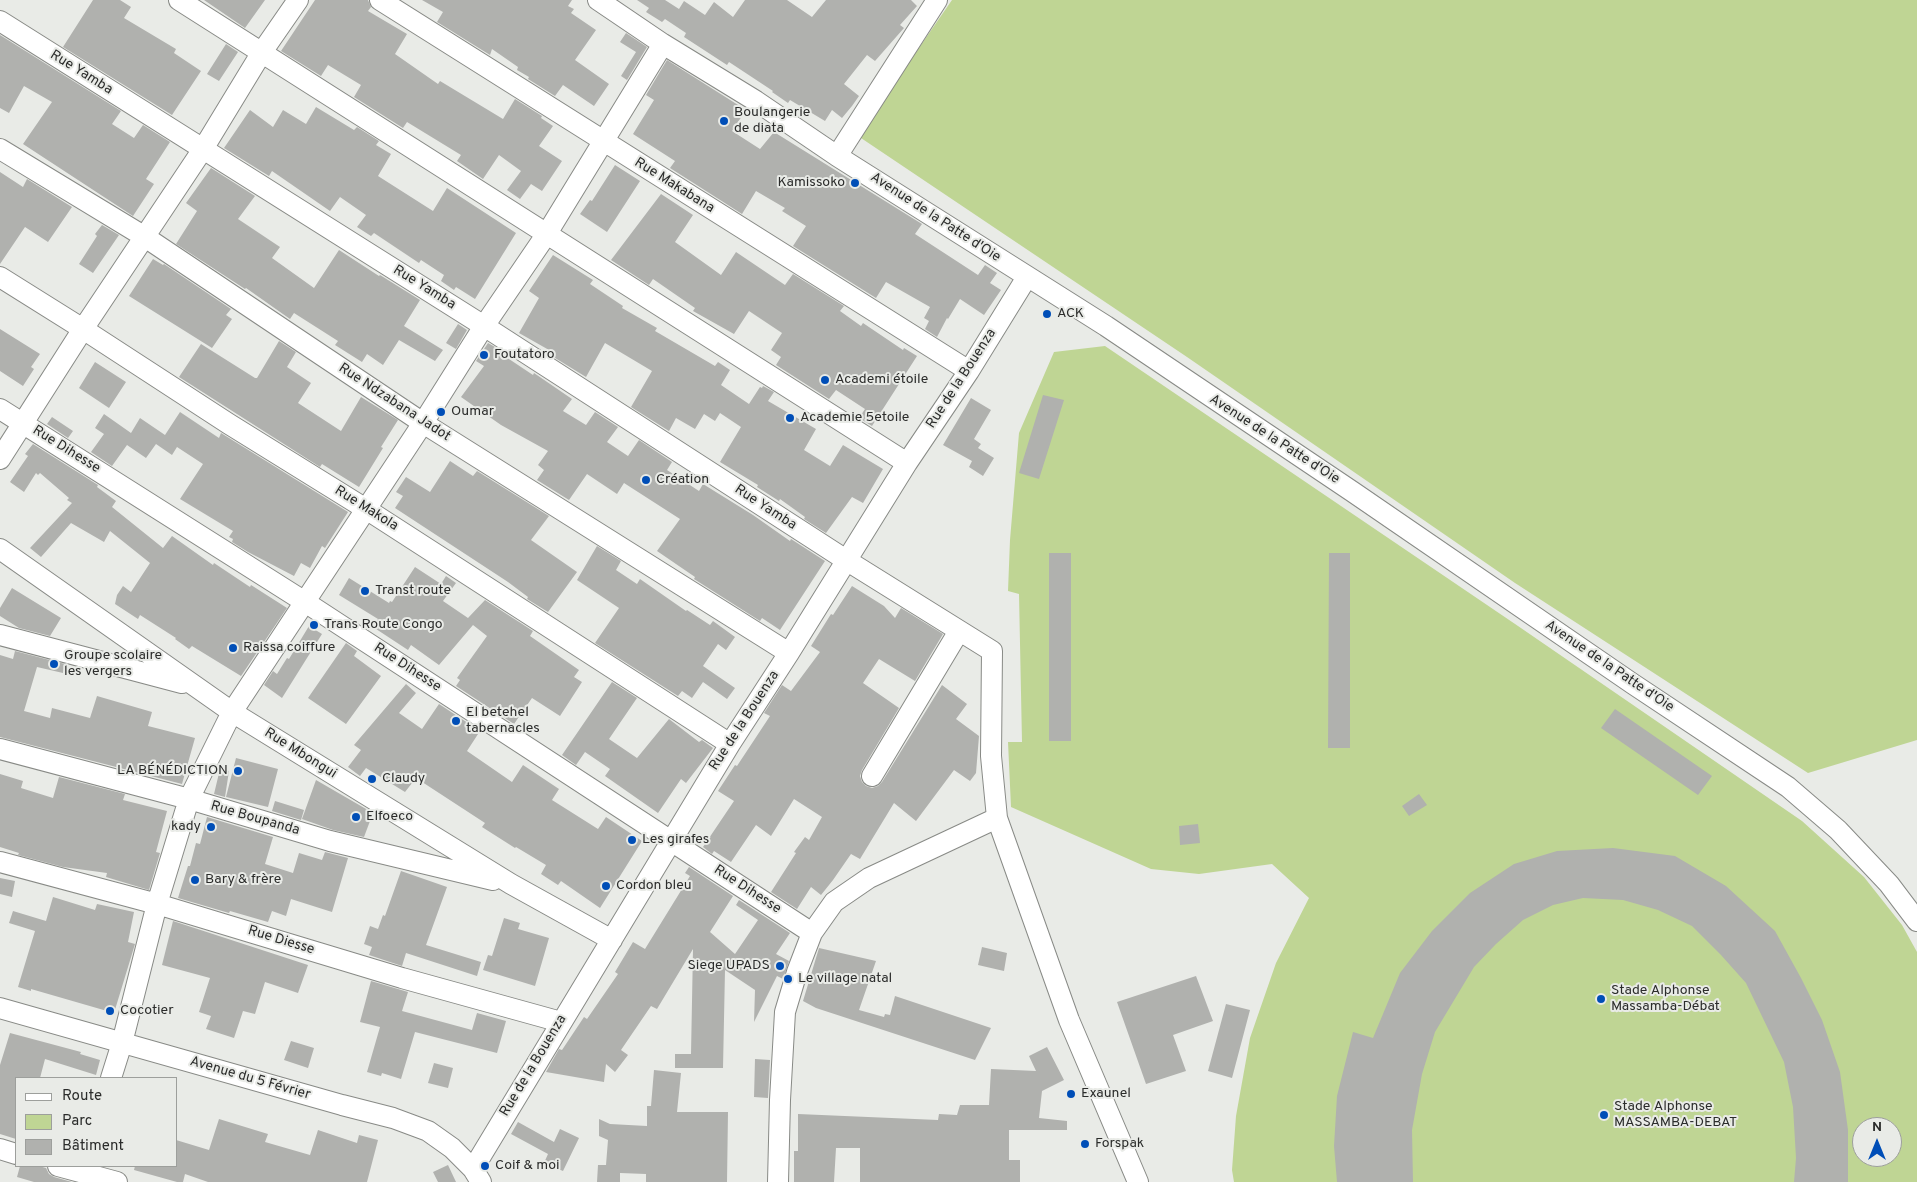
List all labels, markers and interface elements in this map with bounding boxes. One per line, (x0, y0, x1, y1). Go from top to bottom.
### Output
street label: Rue Yamba (47, 47, 115, 99)
place label: Boulangerie de diata (734, 105, 810, 138)
marker: Boulangerie de diata (718, 115, 730, 127)
street label: Rue Makabana (631, 155, 717, 217)
street label: Avenue de la Patte d'Oie (867, 170, 1003, 266)
place label: Kamissoko (777, 175, 845, 191)
marker: Kamissoko (849, 177, 861, 189)
street label: Rue Yamba (390, 262, 458, 314)
place label: ACK (1057, 306, 1084, 322)
marker: ACK (1041, 308, 1053, 320)
street label: Rue de la Bouenza (923, 326, 1001, 432)
place label: Foutatoro (494, 347, 555, 363)
marker: Foutatoro (478, 349, 490, 361)
street label: Rue Ndzabana Jadot (335, 360, 453, 446)
place label: Academi étoile (835, 372, 928, 388)
marker: Academi étoile (819, 374, 831, 386)
street label: Avenue de la Patte d'Oie (1206, 392, 1342, 488)
place label: Oumar (451, 404, 494, 420)
marker: Oumar (435, 406, 447, 418)
place label: Academie 5etoile (800, 410, 909, 426)
marker: Academie 5etoile (784, 412, 796, 424)
street label: Rue Dihesse (29, 423, 103, 477)
place label: Création (656, 472, 709, 488)
marker: Création (640, 474, 652, 486)
street label: Rue Yamba (731, 482, 799, 534)
street label: Rue Makola (331, 483, 401, 535)
place label: Transt route (375, 583, 451, 599)
marker: Transt route (359, 585, 371, 597)
place label: Trans Route Congo (324, 617, 443, 633)
street label: Avenue de la Patte d'Oie (1541, 618, 1677, 716)
marker: Trans Route Congo (308, 619, 320, 631)
place label: Raissa coiffure (243, 640, 335, 656)
street label: Rue Dihesse (370, 640, 444, 696)
marker: Raissa coiffure (227, 642, 239, 654)
place label: Groupe scolaire les vergers (64, 648, 162, 680)
marker: Groupe scolaire les vergers (48, 658, 60, 670)
street label: Rue de la Bouenza (706, 668, 784, 774)
place label: El betehel tabernacles (466, 705, 540, 738)
marker: El betehel tabernacles (450, 715, 462, 727)
street label: Rue Mbongui (261, 725, 339, 783)
place label: LA BÉNÉDICTION (117, 763, 228, 779)
marker: LA BÉNÉDICTION (232, 765, 244, 777)
place label: Claudy (382, 771, 425, 787)
marker: Claudy (366, 773, 378, 785)
street label: Rue Boupanda (209, 798, 301, 840)
place label: Elfoeco (366, 809, 413, 825)
marker: Elfoeco (350, 811, 362, 823)
place label: kady (171, 819, 201, 835)
marker: kady (205, 821, 217, 833)
place label: Les girafes (642, 832, 709, 848)
marker: Les girafes (626, 834, 638, 846)
street label: Rue Dihesse (710, 862, 784, 918)
place label: Bary & frère (205, 872, 281, 888)
marker: Bary & frère (189, 874, 201, 886)
place label: Cordon bleu (616, 878, 692, 894)
marker: Cordon bleu (600, 880, 612, 892)
street label: Rue Diesse (246, 923, 316, 959)
place label: Siege UPADS (687, 958, 770, 974)
marker: Siege UPADS (774, 960, 786, 972)
place label: Le village natal (798, 971, 892, 987)
marker: Le village natal (782, 973, 794, 985)
place label: Stade Alphonse Massamba-Débat (1611, 983, 1720, 1016)
marker: Stade Alphonse Massamba-Débat (1595, 993, 1607, 1005)
place label: Cocotier (120, 1003, 174, 1019)
marker: Cocotier (104, 1005, 116, 1017)
street label: Rue de la Bouenza (497, 1012, 571, 1120)
street label: Avenue du 5 Février (188, 1054, 312, 1104)
legend (15, 1077, 178, 1167)
place label: Exaunel (1081, 1086, 1131, 1102)
text: Route (62, 1087, 102, 1106)
marker: Exaunel (1065, 1088, 1077, 1100)
place label: Stade Alphonse MASSAMBA-DEBAT (1614, 1099, 1737, 1132)
marker: Stade Alphonse MASSAMBA-DEBAT (1598, 1109, 1610, 1121)
text: Parc (62, 1112, 92, 1131)
north arrow (1852, 1117, 1902, 1167)
text: N (1872, 1119, 1882, 1136)
place label: Forspak (1095, 1136, 1144, 1152)
text: Bâtiment (62, 1137, 124, 1156)
marker: Forspak (1079, 1138, 1091, 1150)
place label: Coif & moi (495, 1158, 560, 1174)
marker: Coif & moi (479, 1160, 491, 1172)

